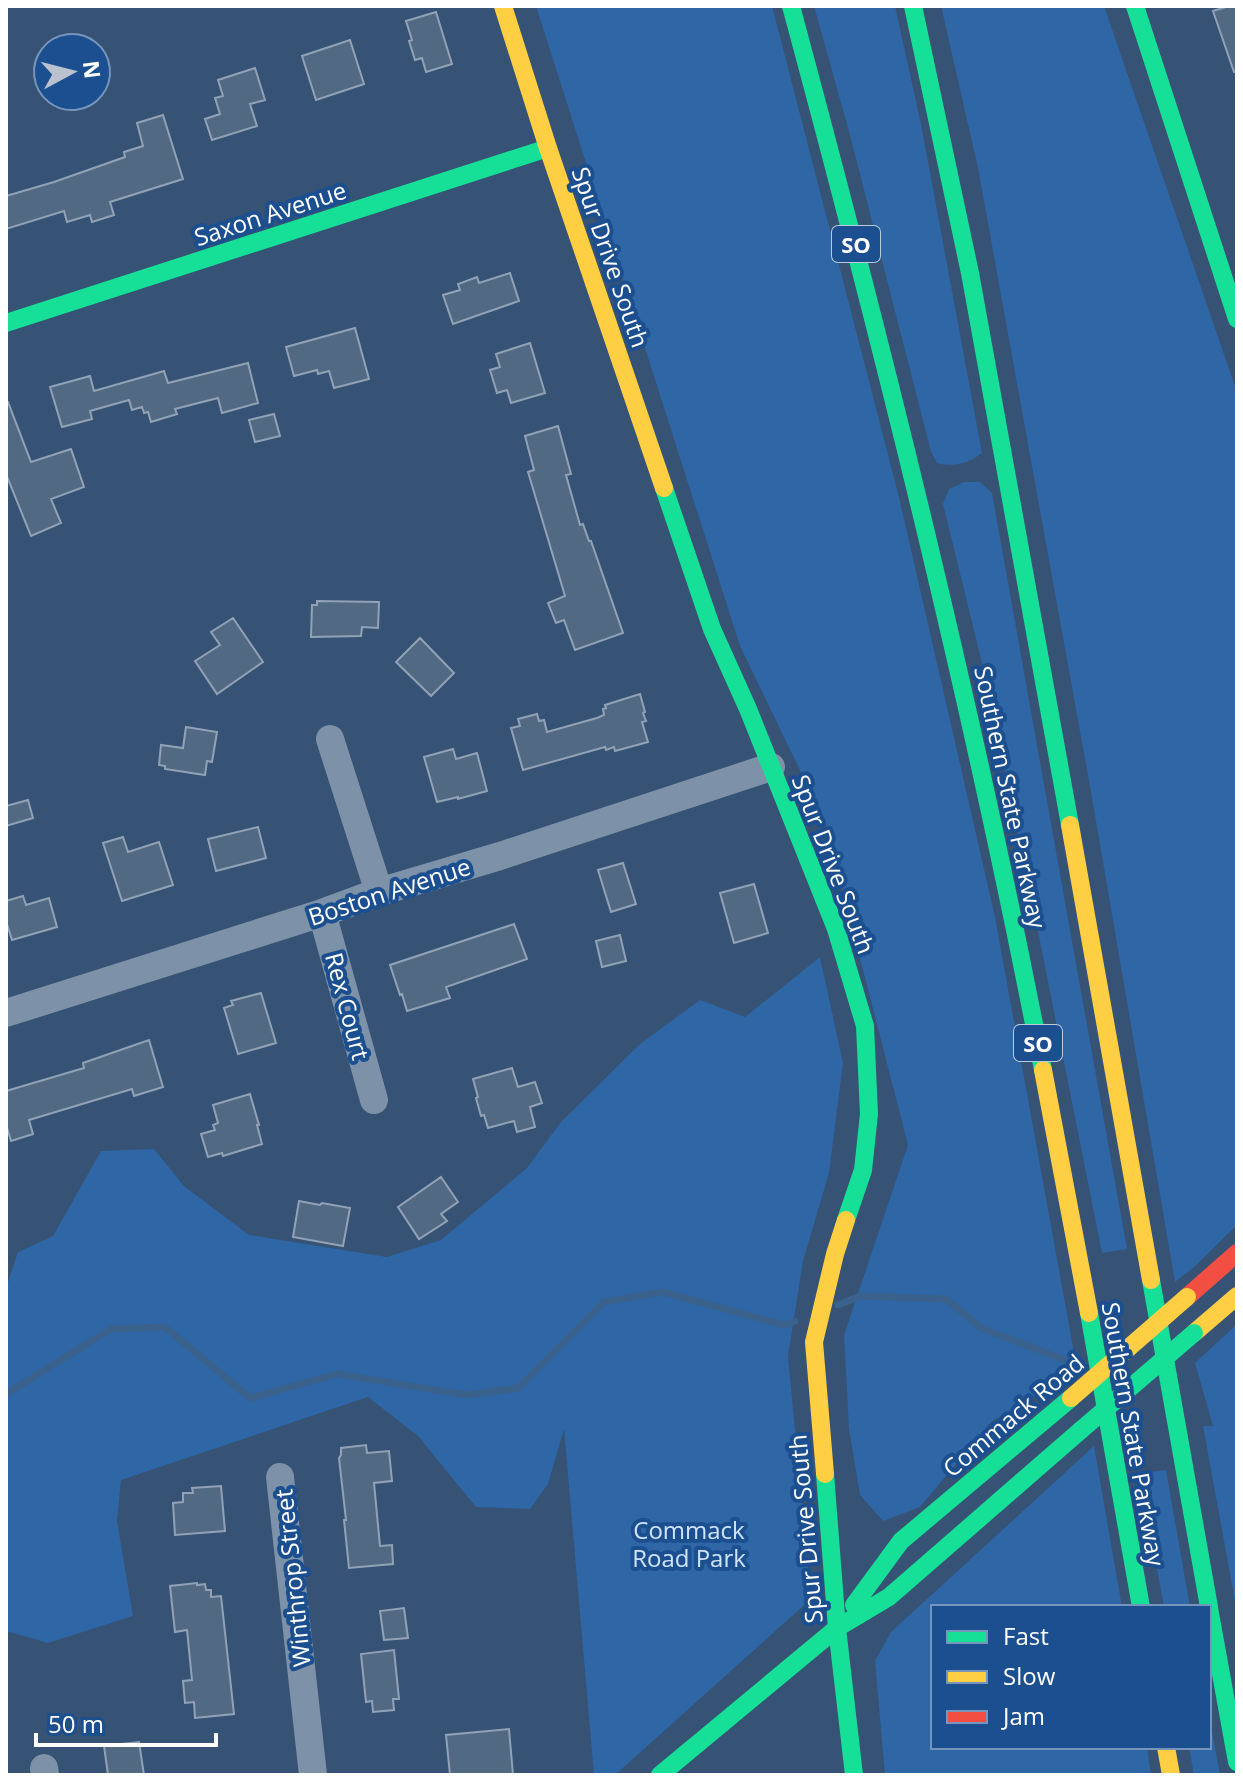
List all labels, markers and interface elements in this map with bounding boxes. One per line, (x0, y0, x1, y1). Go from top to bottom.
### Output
north arrow (32, 32, 112, 112)
text: N (77, 59, 109, 80)
street label: Spur Drive South (565, 162, 657, 352)
street label: Saxon Avenue (190, 173, 350, 253)
road number: SO (832, 226, 880, 262)
street label: Southern State Parkway (967, 663, 1055, 932)
street label: Spur Drive South (785, 770, 883, 958)
street label: Boston Avenue (304, 849, 474, 933)
street label: Rex Court (318, 949, 378, 1063)
road number: SO (1014, 1025, 1062, 1061)
street label: Southern State Parkway (1095, 1300, 1174, 1569)
street label: Commack Road (935, 1346, 1091, 1484)
street label: Spur Drive South (780, 1433, 830, 1625)
street label: Winthrop Street (266, 1488, 318, 1668)
park label: Commack Road Park (632, 1513, 746, 1574)
legend (931, 1605, 1211, 1749)
text: Fast (1003, 1619, 1049, 1652)
text: Slow (1003, 1659, 1056, 1692)
scale bar (36, 1697, 216, 1747)
text: Jam (1001, 1699, 1045, 1732)
text: 50 m (48, 1707, 104, 1740)

